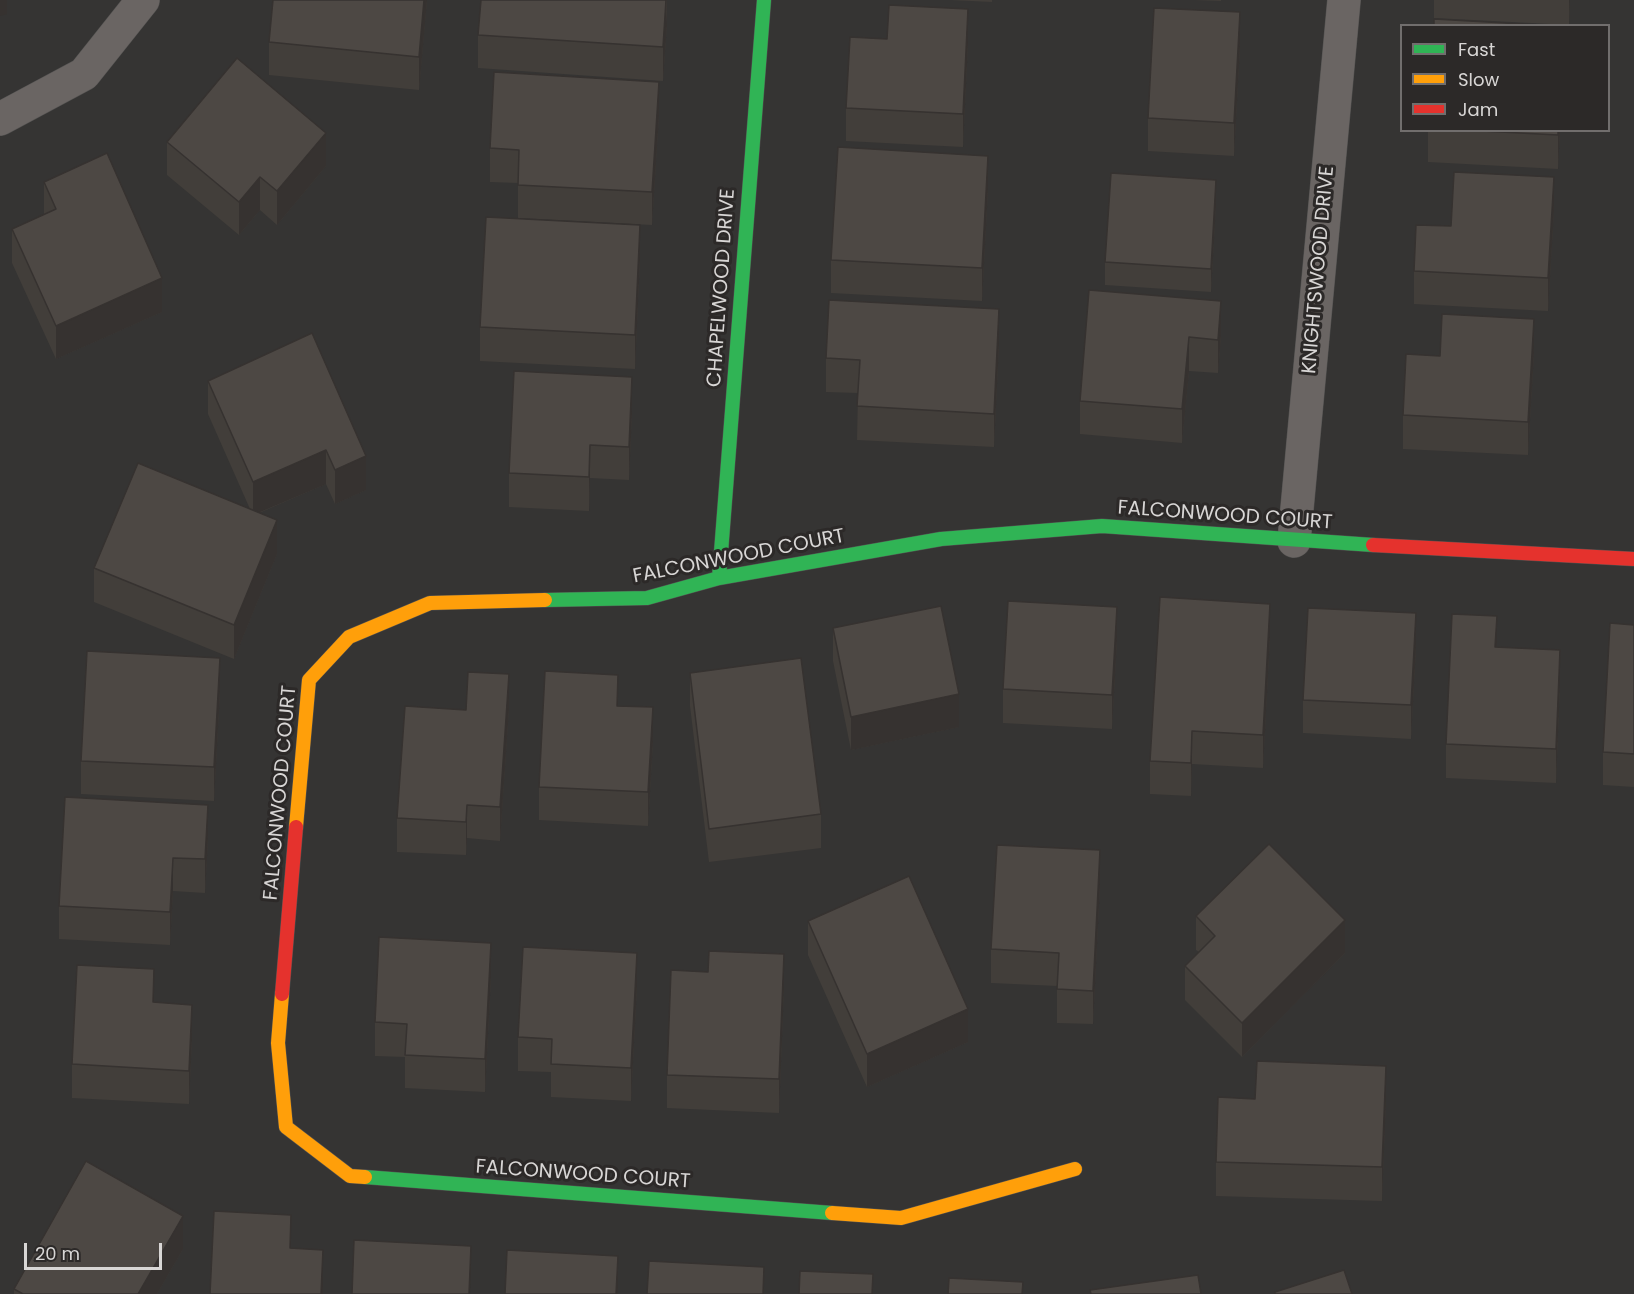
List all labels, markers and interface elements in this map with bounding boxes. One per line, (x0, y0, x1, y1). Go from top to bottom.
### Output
legend (1400, 24, 1610, 132)
text: Fast (1458, 37, 1495, 62)
text: Slow (1458, 67, 1499, 92)
text: Jam (1458, 97, 1498, 122)
street label: KNIGHTSWOOD DRIVE (1298, 165, 1340, 375)
street label: CHAPELWOOD DRIVE (703, 188, 741, 388)
street label: FALCONWOOD COURT (1117, 497, 1333, 535)
street label: FALCONWOOD COURT (631, 525, 847, 589)
street label: FALCONWOOD COURT (260, 685, 302, 901)
street label: FALCONWOOD COURT (475, 1156, 691, 1194)
scale bar (27, 1231, 165, 1269)
text: 20 m (35, 1241, 80, 1266)

